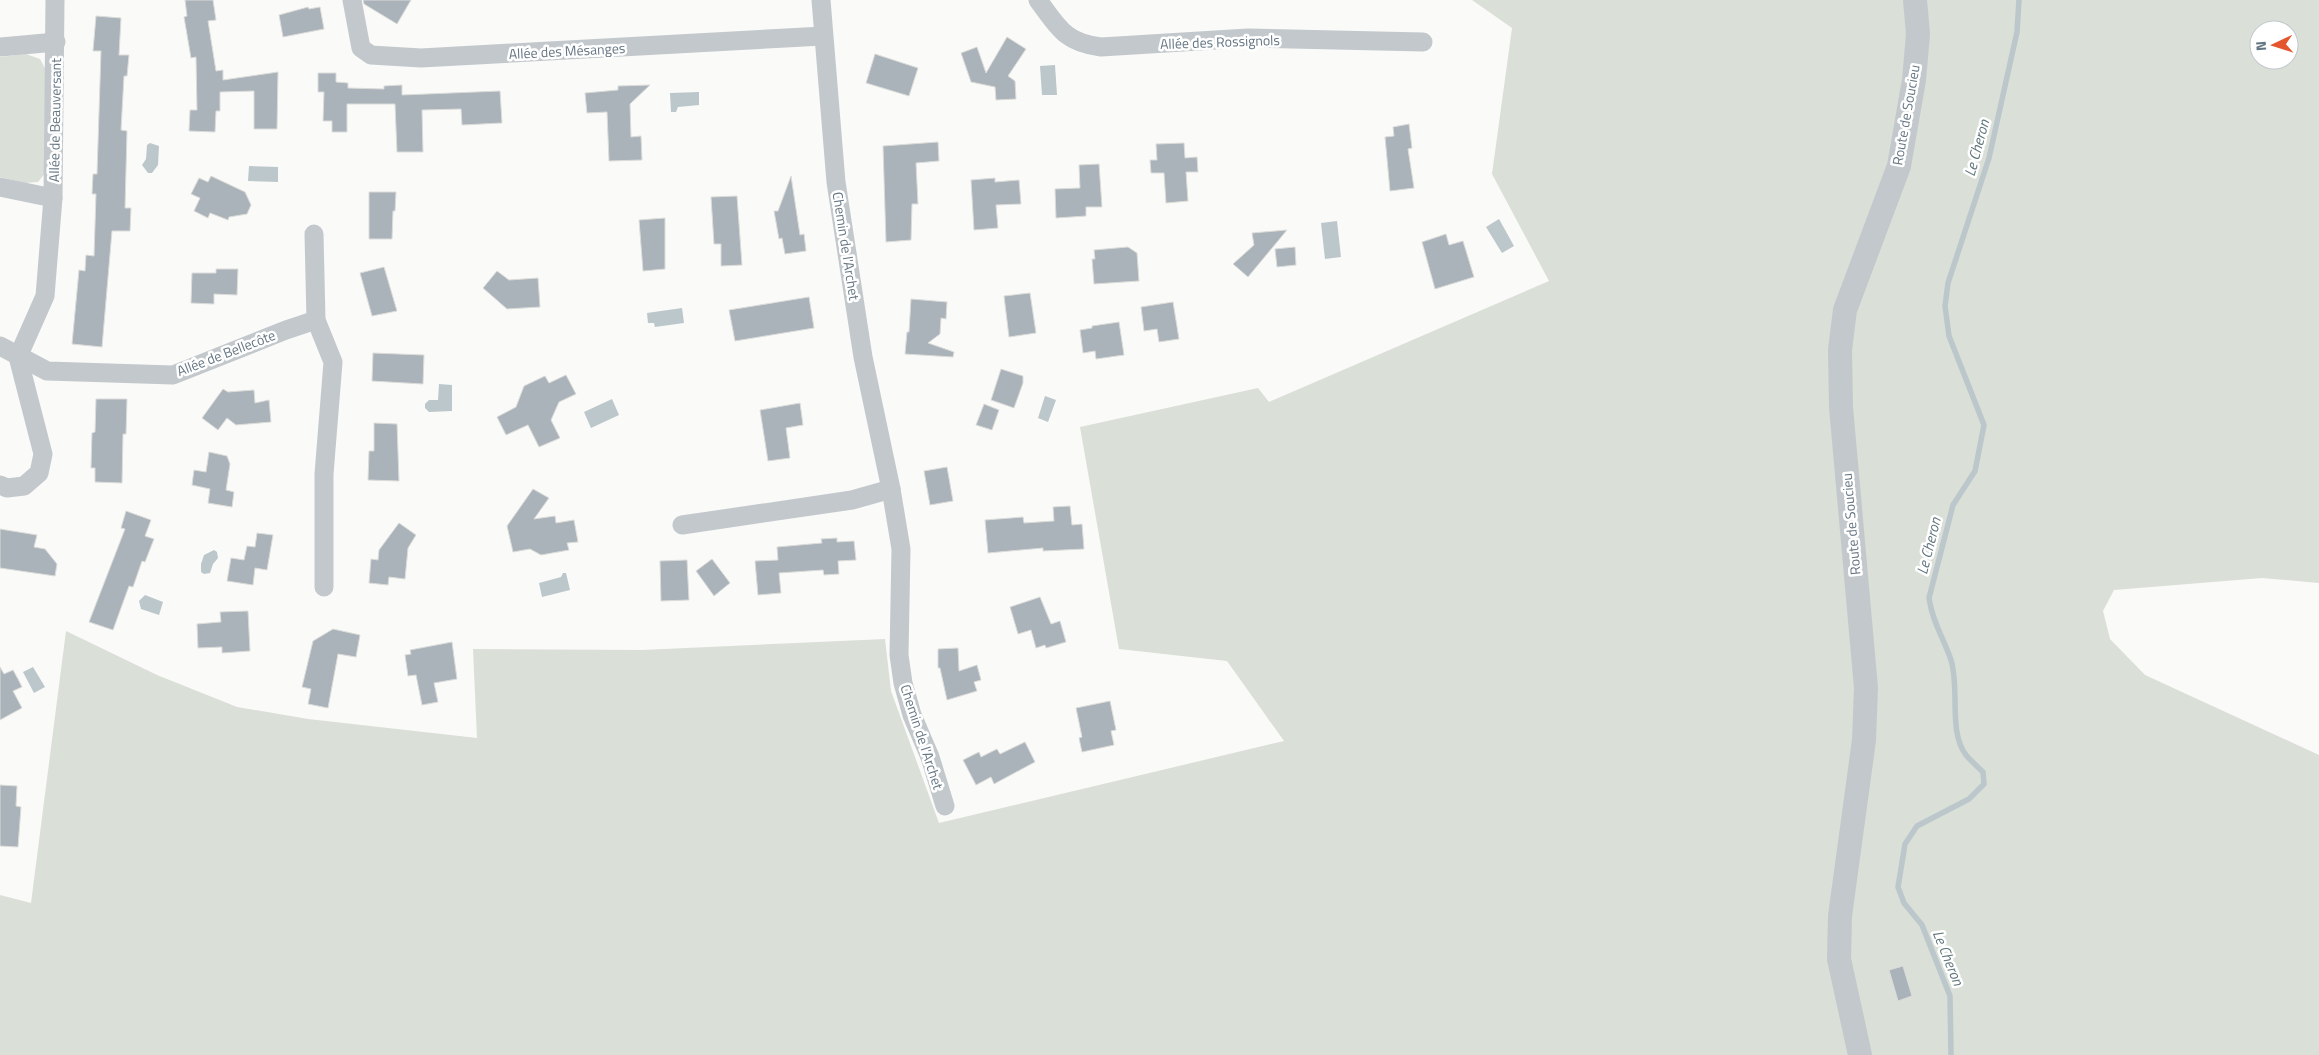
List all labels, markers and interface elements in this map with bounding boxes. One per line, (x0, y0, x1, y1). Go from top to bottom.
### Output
north arrow (2249, 20, 2299, 70)
street label: Allée des Rossignols (1160, 29, 1280, 54)
street label: Allée des Mésanges (508, 37, 626, 64)
text: N (2250, 40, 2271, 52)
street label: Allée de Beauversant (43, 58, 66, 182)
street label: Route de Soucieu (1886, 63, 1925, 167)
water label: Le Cheron (1958, 116, 1995, 179)
street label: Chemin de l'Archet (828, 190, 865, 302)
street label: Allée de Bellecôte (173, 324, 278, 381)
street label: Route de Soucieu (1836, 472, 1865, 576)
water label: Le Cheron (1910, 514, 1947, 577)
street label: Chemin de l'Archet (896, 682, 949, 792)
water label: Le Cheron (1927, 927, 1970, 989)

